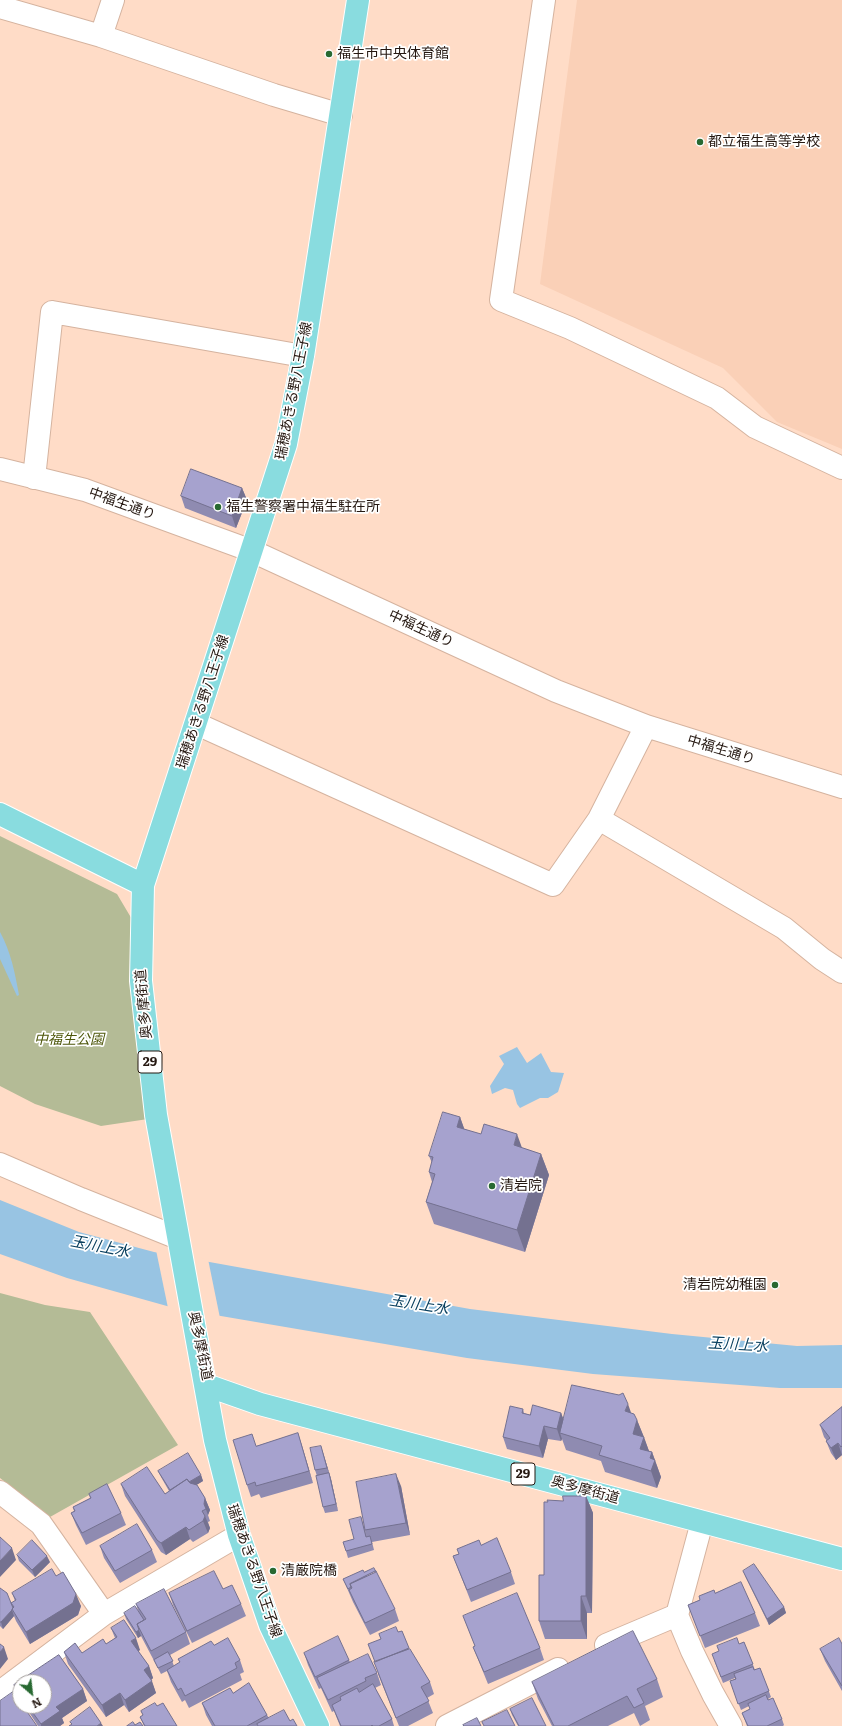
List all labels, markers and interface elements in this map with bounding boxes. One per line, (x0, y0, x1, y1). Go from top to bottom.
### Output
place label: 福生市中央体育館 (337, 46, 449, 62)
marker: 福生市中央体育館 (324, 49, 334, 59)
place label: 都立福生高等学校 (708, 134, 820, 150)
marker: 都立福生高等学校 (695, 137, 705, 147)
street label: 瑞穂あきる野八王子線 (272, 321, 316, 461)
street label: 中福生通り (86, 484, 158, 524)
place label: 福生警察署中福生駐在所 (226, 499, 380, 515)
marker: 福生警察署中福生駐在所 (213, 502, 223, 512)
street label: 中福生通り (386, 607, 456, 651)
street label: 瑞穂あきる野八王子線 (173, 633, 233, 771)
street label: 中福生通り (685, 732, 757, 768)
street label: 奥多摩街道 (133, 968, 155, 1040)
park label: 中福生公園 (34, 1032, 104, 1048)
road number: 29 (138, 1051, 162, 1073)
place label: 清岩院 (500, 1178, 542, 1194)
marker: 清岩院 (487, 1181, 497, 1191)
water label: 玉川上水 (69, 1232, 131, 1262)
place label: 清岩院幼稚園 (683, 1277, 767, 1293)
marker: 清岩院幼稚園 (770, 1280, 780, 1290)
water label: 玉川上水 (388, 1291, 450, 1319)
street label: 奥多摩街道 (185, 1310, 215, 1382)
water label: 玉川上水 (708, 1334, 768, 1356)
road number: 29 (511, 1463, 535, 1485)
street label: 奥多摩街道 (549, 1473, 621, 1507)
street label: 瑞穂あきる野八王子線 (223, 1502, 285, 1640)
place label: 清厳院橋 (281, 1563, 337, 1579)
marker: 清厳院橋 (268, 1566, 278, 1576)
north arrow (12, 1674, 52, 1714)
text: N (29, 1694, 45, 1713)

